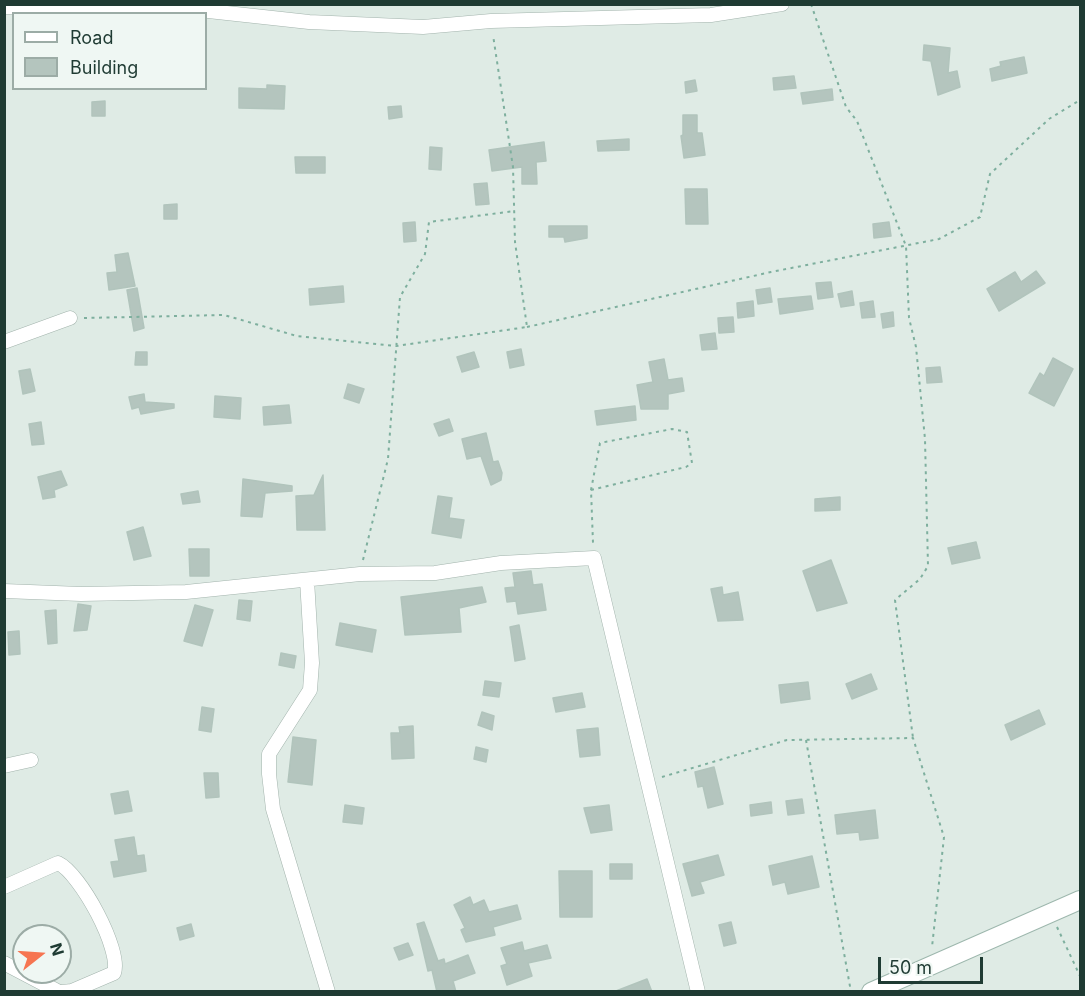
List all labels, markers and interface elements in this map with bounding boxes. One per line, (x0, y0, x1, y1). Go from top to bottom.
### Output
legend (12, 12, 207, 90)
text: Road (70, 27, 113, 48)
text: Building (70, 57, 138, 78)
north arrow (12, 924, 72, 984)
text: N (46, 941, 69, 958)
scale bar (881, 945, 986, 983)
text: 50 m (889, 957, 932, 978)

